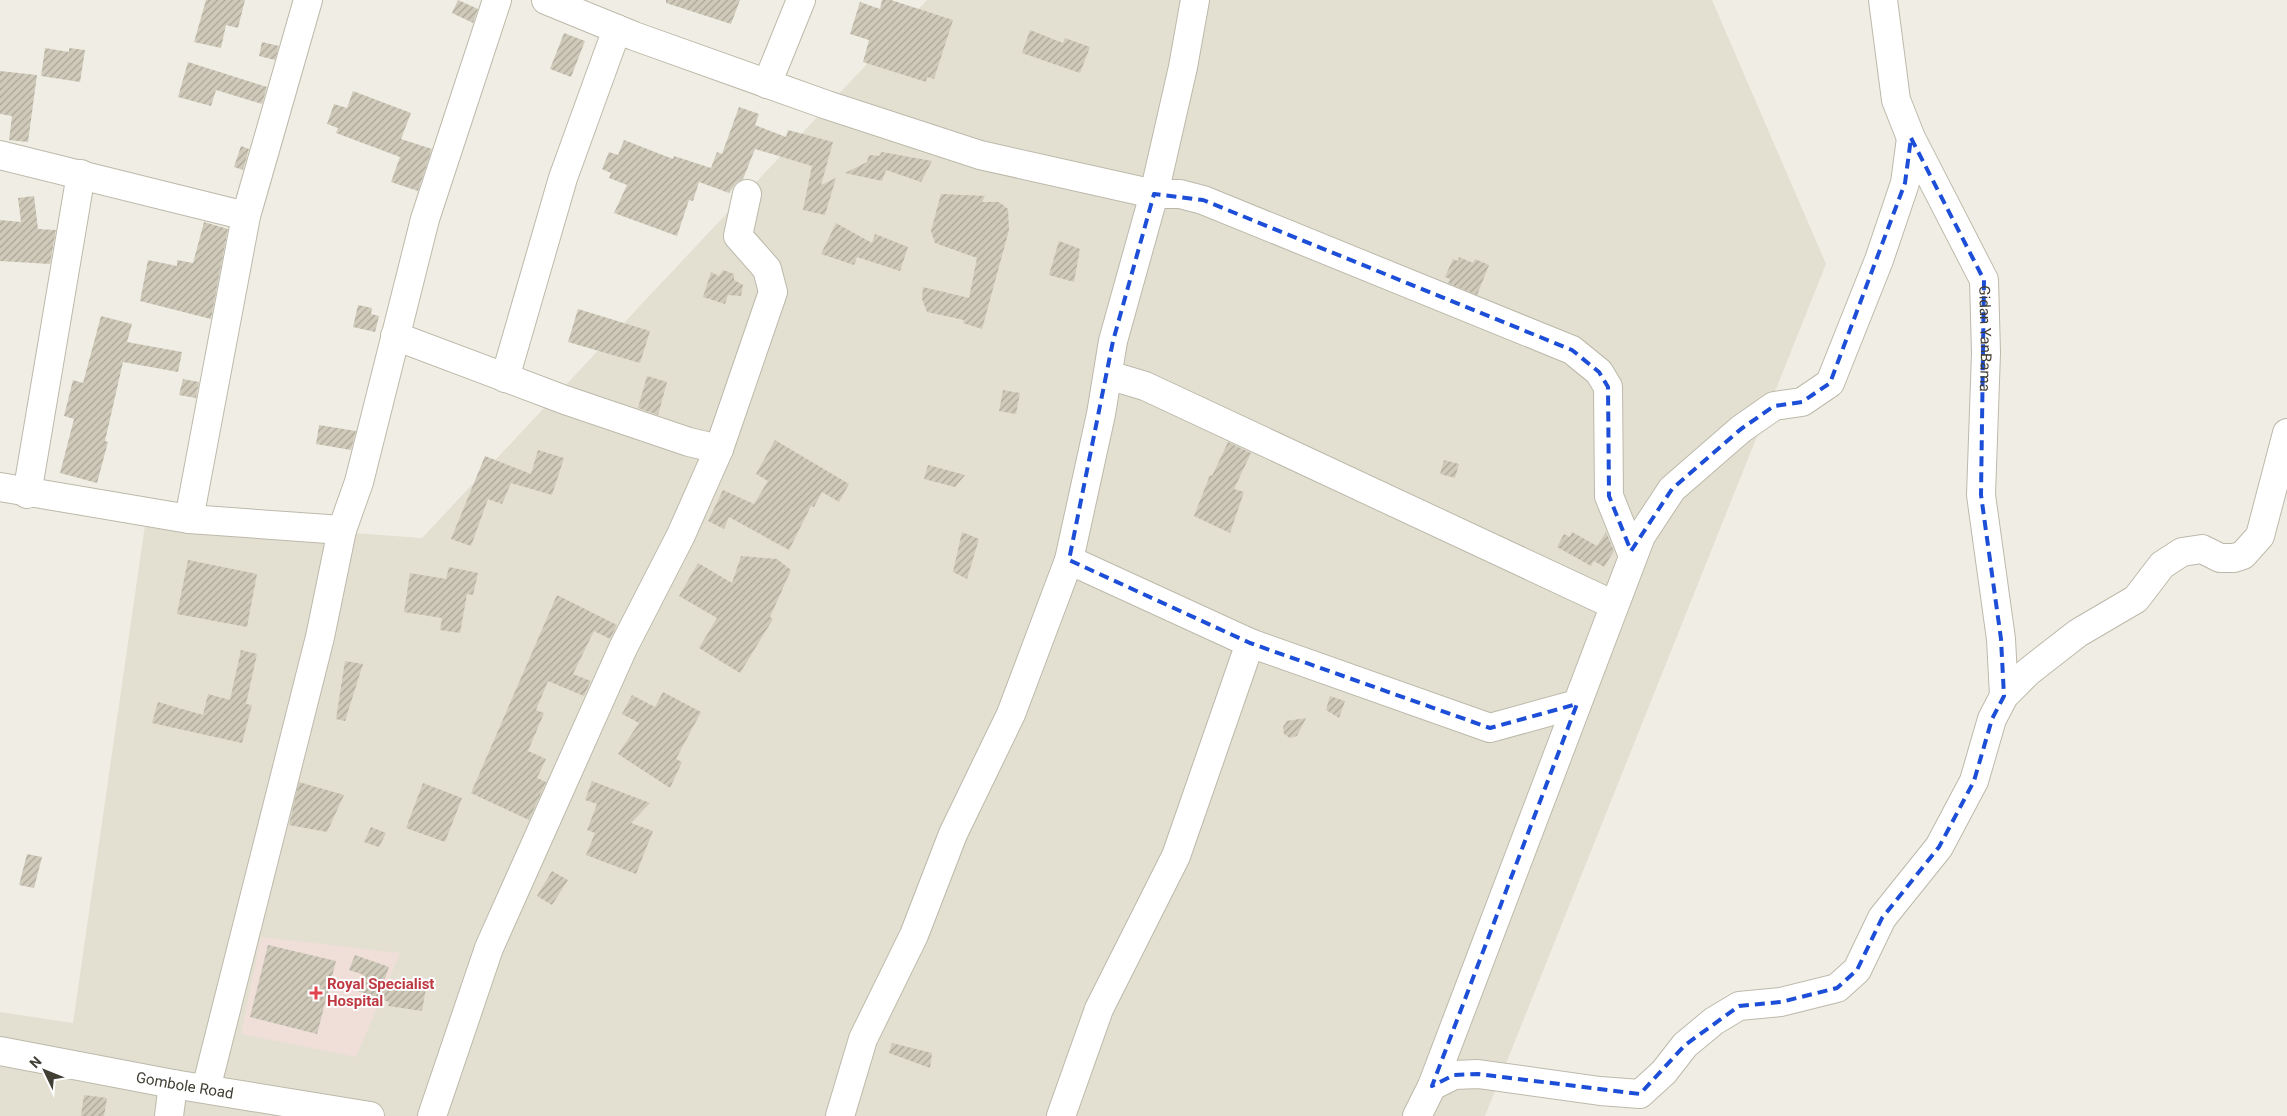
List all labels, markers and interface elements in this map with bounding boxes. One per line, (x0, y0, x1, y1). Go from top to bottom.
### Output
street label: Gidan YanBama (1975, 285, 1995, 392)
place label: Royal Specialist Hospital (327, 975, 434, 1010)
marker: Royal Specialist Hospital (309, 986, 323, 1000)
north arrow (20, 1046, 70, 1096)
text: N (26, 1053, 45, 1071)
street label: Gombole Road (134, 1068, 235, 1103)

